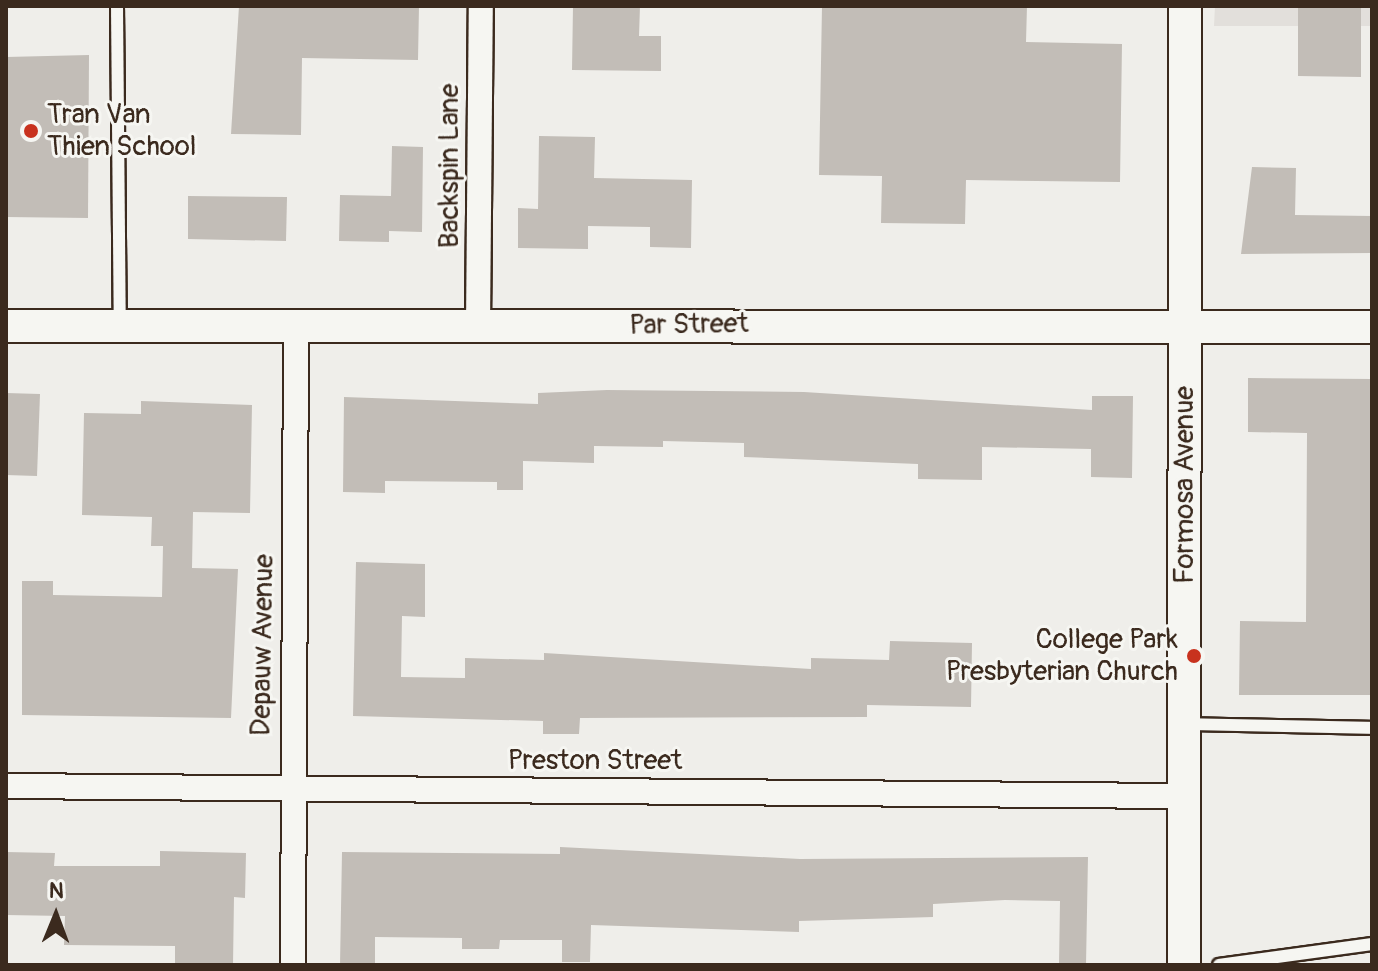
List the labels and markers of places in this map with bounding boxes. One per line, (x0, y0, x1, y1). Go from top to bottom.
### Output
place label: Tran Van Thien School (47, 98, 197, 164)
marker: Tran Van Thien School (22, 122, 40, 140)
place label: College Park Presbyterian Church (946, 623, 1178, 689)
marker: College Park Presbyterian Church (1185, 647, 1203, 665)

